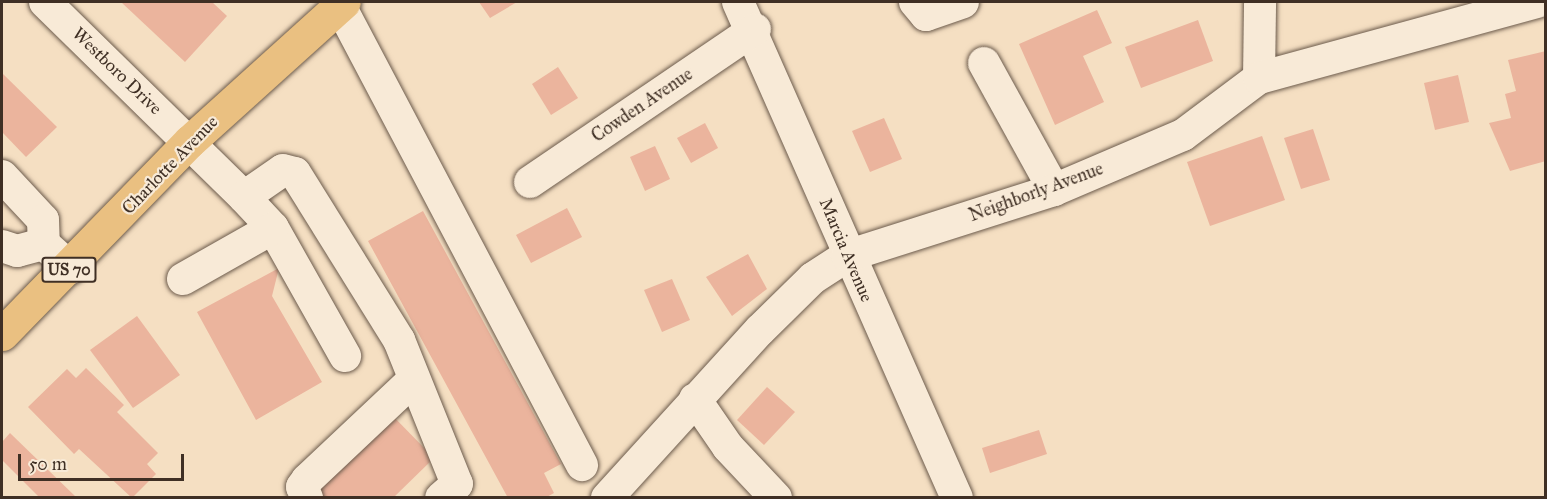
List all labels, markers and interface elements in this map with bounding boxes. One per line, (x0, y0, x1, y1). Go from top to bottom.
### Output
street label: Westboro Drive (68, 23, 166, 119)
street label: Cowden Avenue (587, 63, 697, 147)
street label: Charlotte Avenue (118, 111, 222, 219)
street label: Neighborly Avenue (966, 158, 1106, 226)
street label: Marcia Avenue (814, 195, 878, 305)
road number: US 70 (40, 257, 98, 283)
scale bar (21, 442, 188, 480)
text: 50 m (29, 453, 67, 475)

